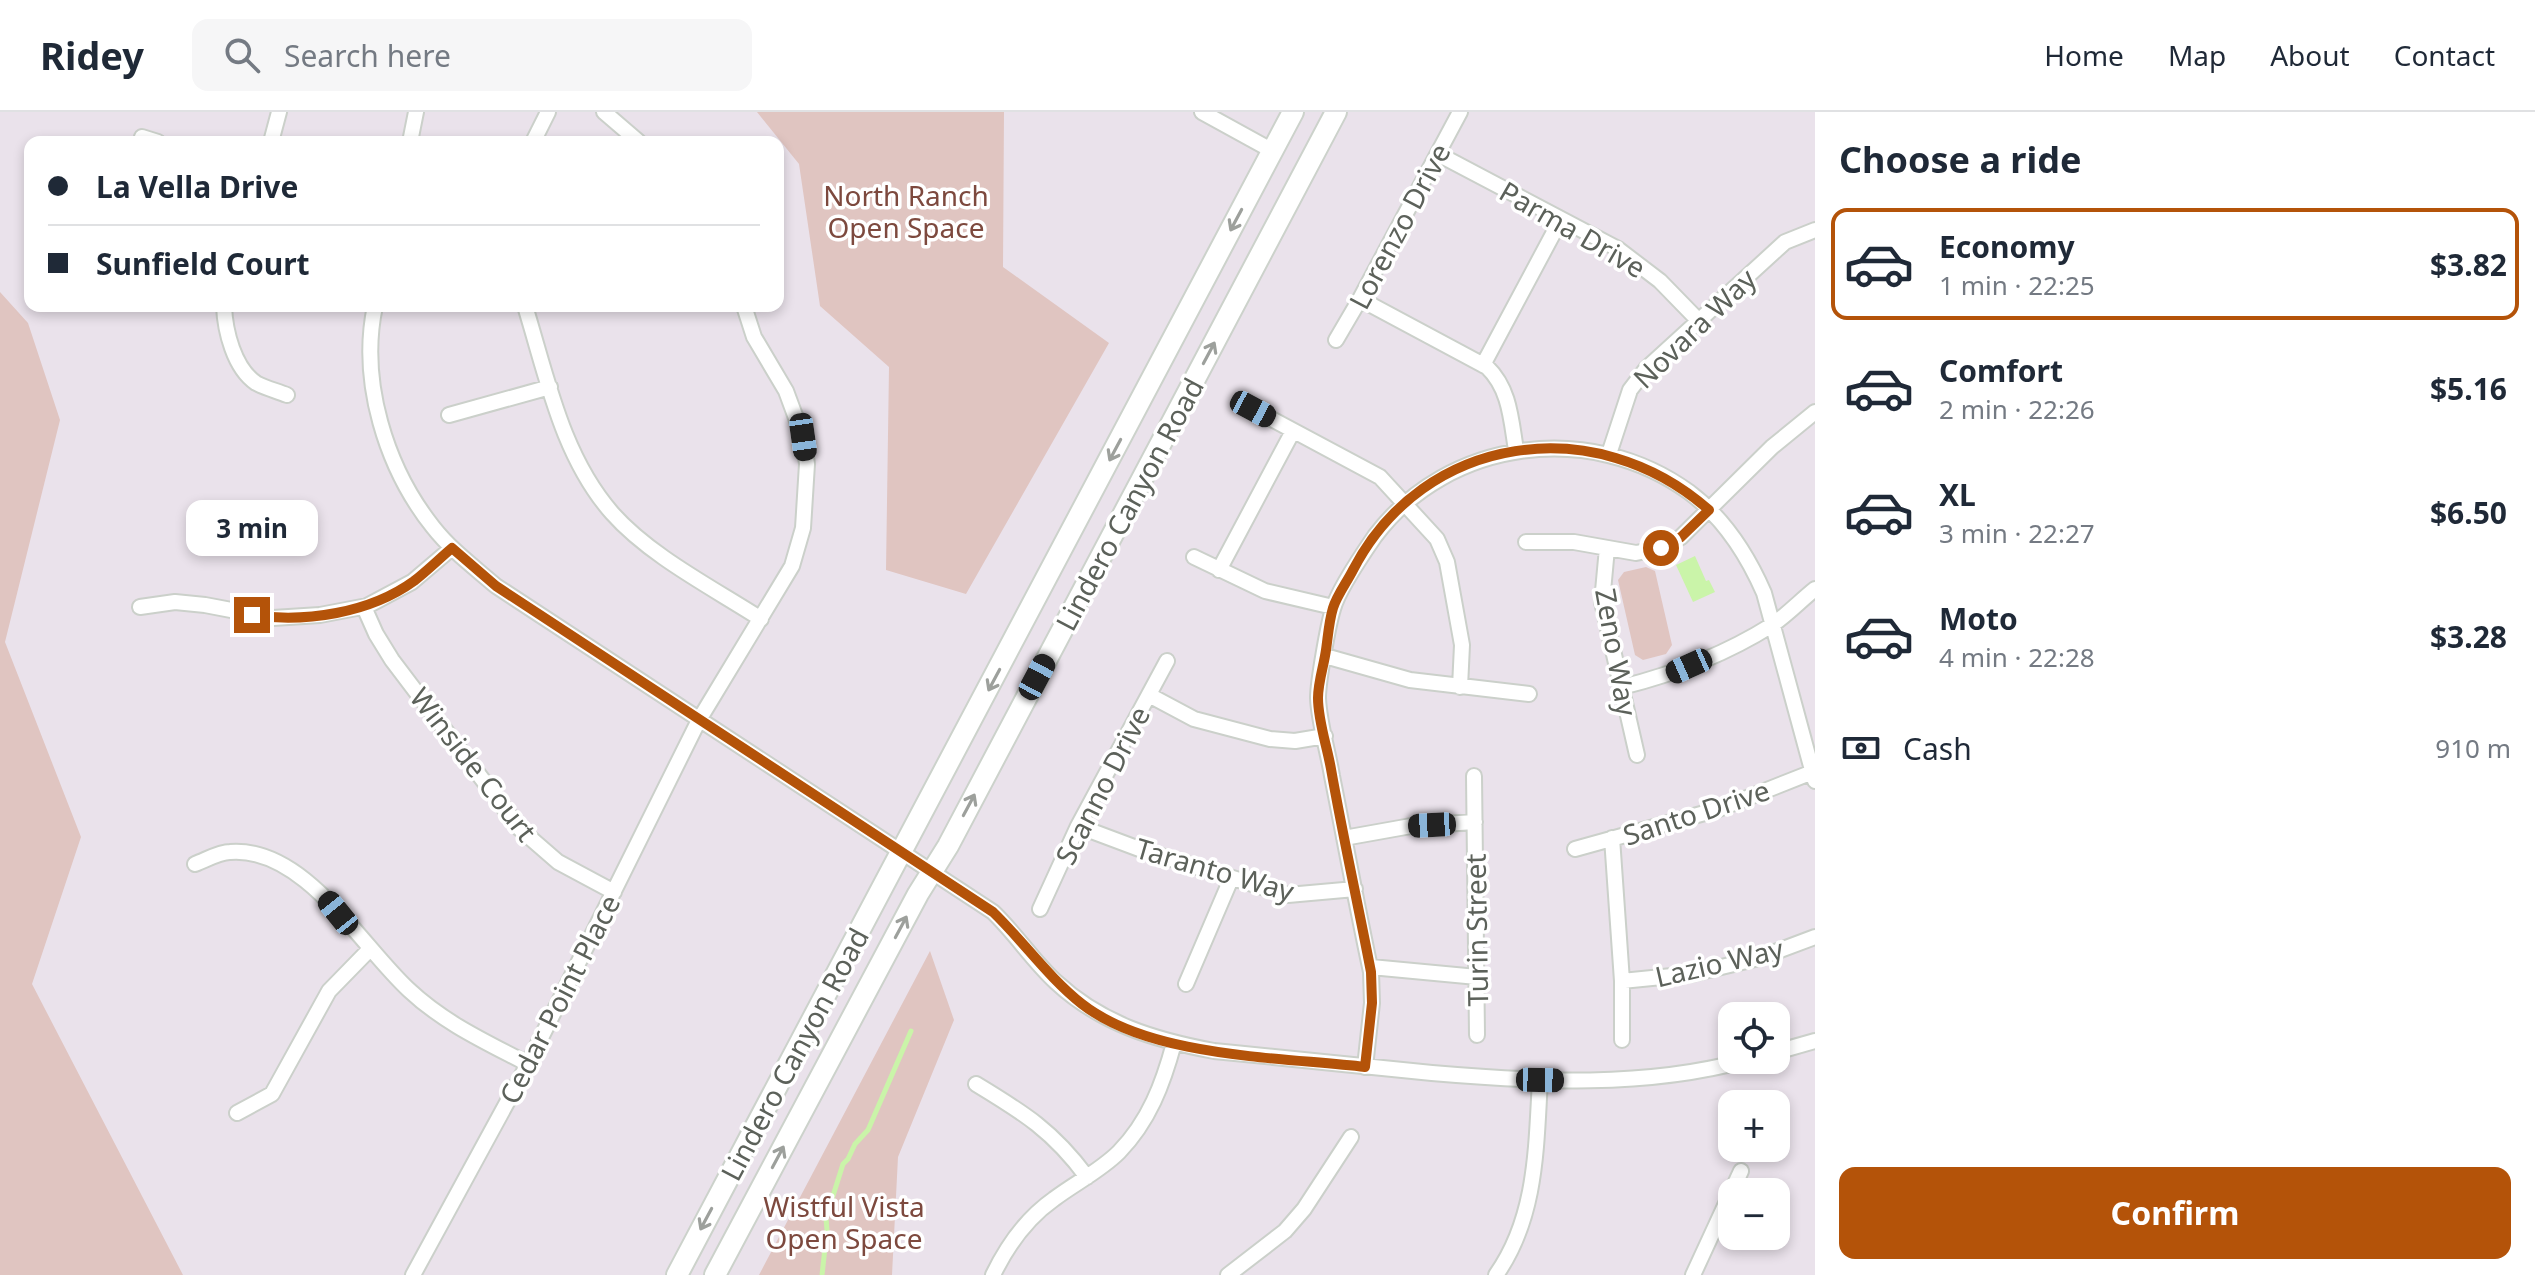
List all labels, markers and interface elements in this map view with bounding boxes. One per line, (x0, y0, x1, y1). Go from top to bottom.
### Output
search box (192, 19, 752, 91)
text: Ridey (40, 29, 144, 81)
icon: search (220, 33, 264, 77)
text: Search here (284, 35, 451, 76)
text: Home (2044, 36, 2124, 74)
text: Map (2168, 36, 2226, 74)
text: About (2270, 36, 2350, 74)
text: Contact (2394, 36, 2495, 74)
text: Choose a ride (1839, 135, 2081, 184)
street label: Lorenzo Drive (1339, 137, 1459, 315)
text: La Vella Drive (96, 166, 298, 207)
street label: Parma Drive (1493, 172, 1653, 286)
park label: North Ranch Open Space (823, 176, 989, 246)
one-way arrow (1228, 207, 1244, 231)
text: Economy (1939, 226, 2075, 267)
icon: car (1843, 228, 1915, 300)
text: Sunfield Court (96, 243, 310, 284)
text: $3.82 (2430, 244, 2507, 285)
street label: Novara Way (1624, 259, 1764, 396)
text: 1 min · 22:25 (1939, 267, 2095, 303)
one-way arrow (1201, 341, 1217, 365)
text: Comfort (1939, 350, 2063, 391)
icon: car (1843, 352, 1915, 424)
text: $5.16 (2430, 368, 2507, 409)
street label: Lindero Canyon Road (1046, 371, 1212, 637)
car (1226, 387, 1280, 431)
text: 2 min · 22:26 (1939, 391, 2095, 427)
car (788, 412, 818, 462)
one-way arrow (1107, 437, 1122, 461)
text: XL (1939, 474, 1976, 515)
icon: car (1843, 476, 1915, 548)
text: $6.50 (2430, 492, 2507, 533)
callout: 3 min (186, 499, 318, 555)
text: 3 min (216, 510, 288, 546)
text: 3 min · 22:27 (1939, 515, 2095, 551)
route start (1643, 530, 1679, 566)
street label: Zeno Way (1587, 585, 1647, 719)
route end (234, 597, 270, 633)
text: Moto (1939, 598, 2018, 639)
icon: car (1843, 600, 1915, 672)
text: $3.28 (2430, 616, 2507, 657)
text: 4 min · 22:28 (1939, 639, 2095, 675)
car (1662, 645, 1716, 687)
car (1015, 650, 1059, 704)
one-way arrow (985, 667, 1001, 691)
street label: Winside Court (402, 679, 546, 849)
street label: Scanno Drive (1046, 699, 1158, 871)
icon: cash (1839, 726, 1883, 770)
text: Cash (1903, 728, 1972, 769)
text: 910 m (2435, 730, 2511, 766)
street label: Santo Drive (1618, 770, 1774, 854)
one-way arrow (962, 794, 978, 818)
car (1407, 812, 1457, 838)
street label: Taranto Way (1131, 828, 1299, 910)
street label: Turin Street (1456, 853, 1496, 1007)
car (314, 887, 362, 939)
street label: Cedar Point Place (490, 888, 628, 1110)
one-way arrow (893, 916, 909, 940)
street label: Lindero Canyon Road (711, 921, 877, 1187)
street label: Lazio Way (1651, 929, 1788, 995)
map controls (1718, 1002, 1790, 1250)
button: locate (1718, 1002, 1790, 1074)
car (1516, 1068, 1564, 1092)
button: + (1718, 1090, 1790, 1162)
one-way arrow (771, 1145, 787, 1169)
button: Confirm (1839, 1167, 2511, 1259)
button: − (1718, 1178, 1790, 1250)
park label: Wistful Vista Open Space (763, 1187, 925, 1257)
one-way arrow (698, 1207, 714, 1230)

